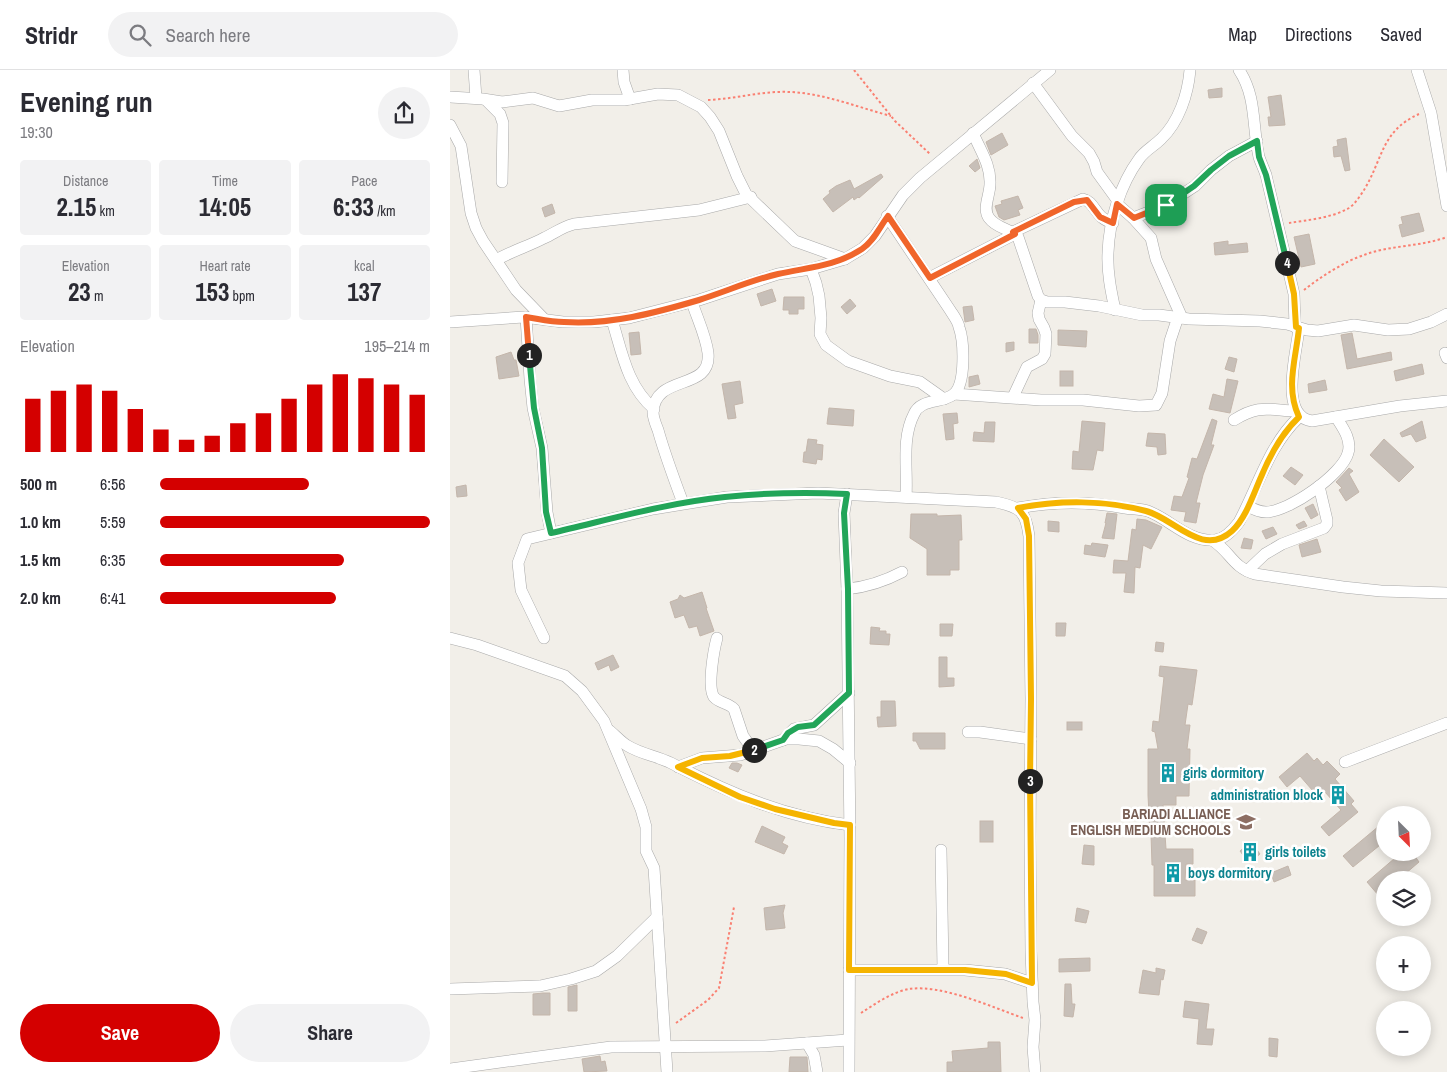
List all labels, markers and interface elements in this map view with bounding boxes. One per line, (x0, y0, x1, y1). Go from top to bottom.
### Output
search box (108, 12, 458, 57)
text: Stridr (25, 19, 78, 51)
icon: search (126, 21, 154, 49)
text: Search here (166, 22, 250, 48)
text: Map (1228, 22, 1257, 47)
text: Directions (1285, 22, 1352, 47)
text: Saved (1380, 22, 1422, 47)
text: Evening run (20, 83, 153, 121)
button: share (378, 87, 430, 139)
text: 19:30 (20, 121, 53, 143)
text: Distance (63, 172, 108, 190)
text: Time (212, 172, 238, 190)
text: Pace (351, 172, 377, 190)
pin (1145, 184, 1187, 226)
text: 2.15 (56, 190, 96, 224)
text: 14:05 (199, 190, 251, 224)
text: 6:33 (333, 190, 374, 224)
icon: arrive (1152, 191, 1180, 219)
text: km (96, 202, 115, 220)
text: /km (374, 202, 396, 220)
pin: 4 (1274, 250, 1300, 276)
text: 4 (1284, 254, 1291, 272)
text: Elevation (62, 257, 110, 275)
text: Heart rate (199, 257, 251, 275)
text: kcal (354, 257, 375, 275)
text: 23 (68, 275, 91, 309)
text: 153 (195, 275, 229, 309)
text: 137 (347, 275, 381, 309)
text: m (91, 287, 103, 305)
text: bpm (229, 287, 255, 305)
text: Elevation (20, 335, 75, 357)
text: 195–214 m (364, 335, 430, 357)
pin: 1 (516, 342, 542, 368)
text: 1 (526, 346, 533, 364)
text: 500 m (20, 473, 57, 495)
text: 6:56 (100, 473, 126, 495)
text: 1.0 km (20, 511, 61, 533)
text: 5:59 (100, 511, 126, 533)
text: 1.5 km (20, 549, 61, 571)
text: 6:35 (100, 549, 126, 571)
text: 2.0 km (20, 587, 61, 609)
text: 6:41 (100, 587, 126, 609)
pin: 2 (742, 738, 766, 762)
text: 2 (751, 741, 758, 759)
building icon: girls dormitory (1157, 762, 1179, 784)
place label: girls dormitory (1183, 764, 1265, 782)
pin: 3 (1018, 768, 1042, 794)
text: 3 (1027, 772, 1034, 790)
building icon: administration block (1327, 784, 1349, 806)
place label: administration block (1211, 786, 1324, 804)
place label: BARIADI ALLIANCE ENGLISH MEDIUM SCHOOLS (1070, 805, 1231, 839)
north arrow (1376, 806, 1431, 861)
map controls (1376, 806, 1431, 1056)
school or university icon: BARIADI ALLIANCE ENGLISH MEDIUM SCHOOLS (1235, 811, 1257, 833)
building icon: girls toilets (1239, 841, 1261, 863)
place label: girls toilets (1265, 843, 1326, 861)
building icon: boys dormitory (1162, 862, 1184, 884)
place label: boys dormitory (1188, 864, 1272, 882)
button: layers (1376, 871, 1431, 926)
button: + (1376, 936, 1431, 991)
button: − (1376, 1001, 1431, 1056)
button: Save (20, 1004, 220, 1062)
button: Share (230, 1004, 430, 1062)

